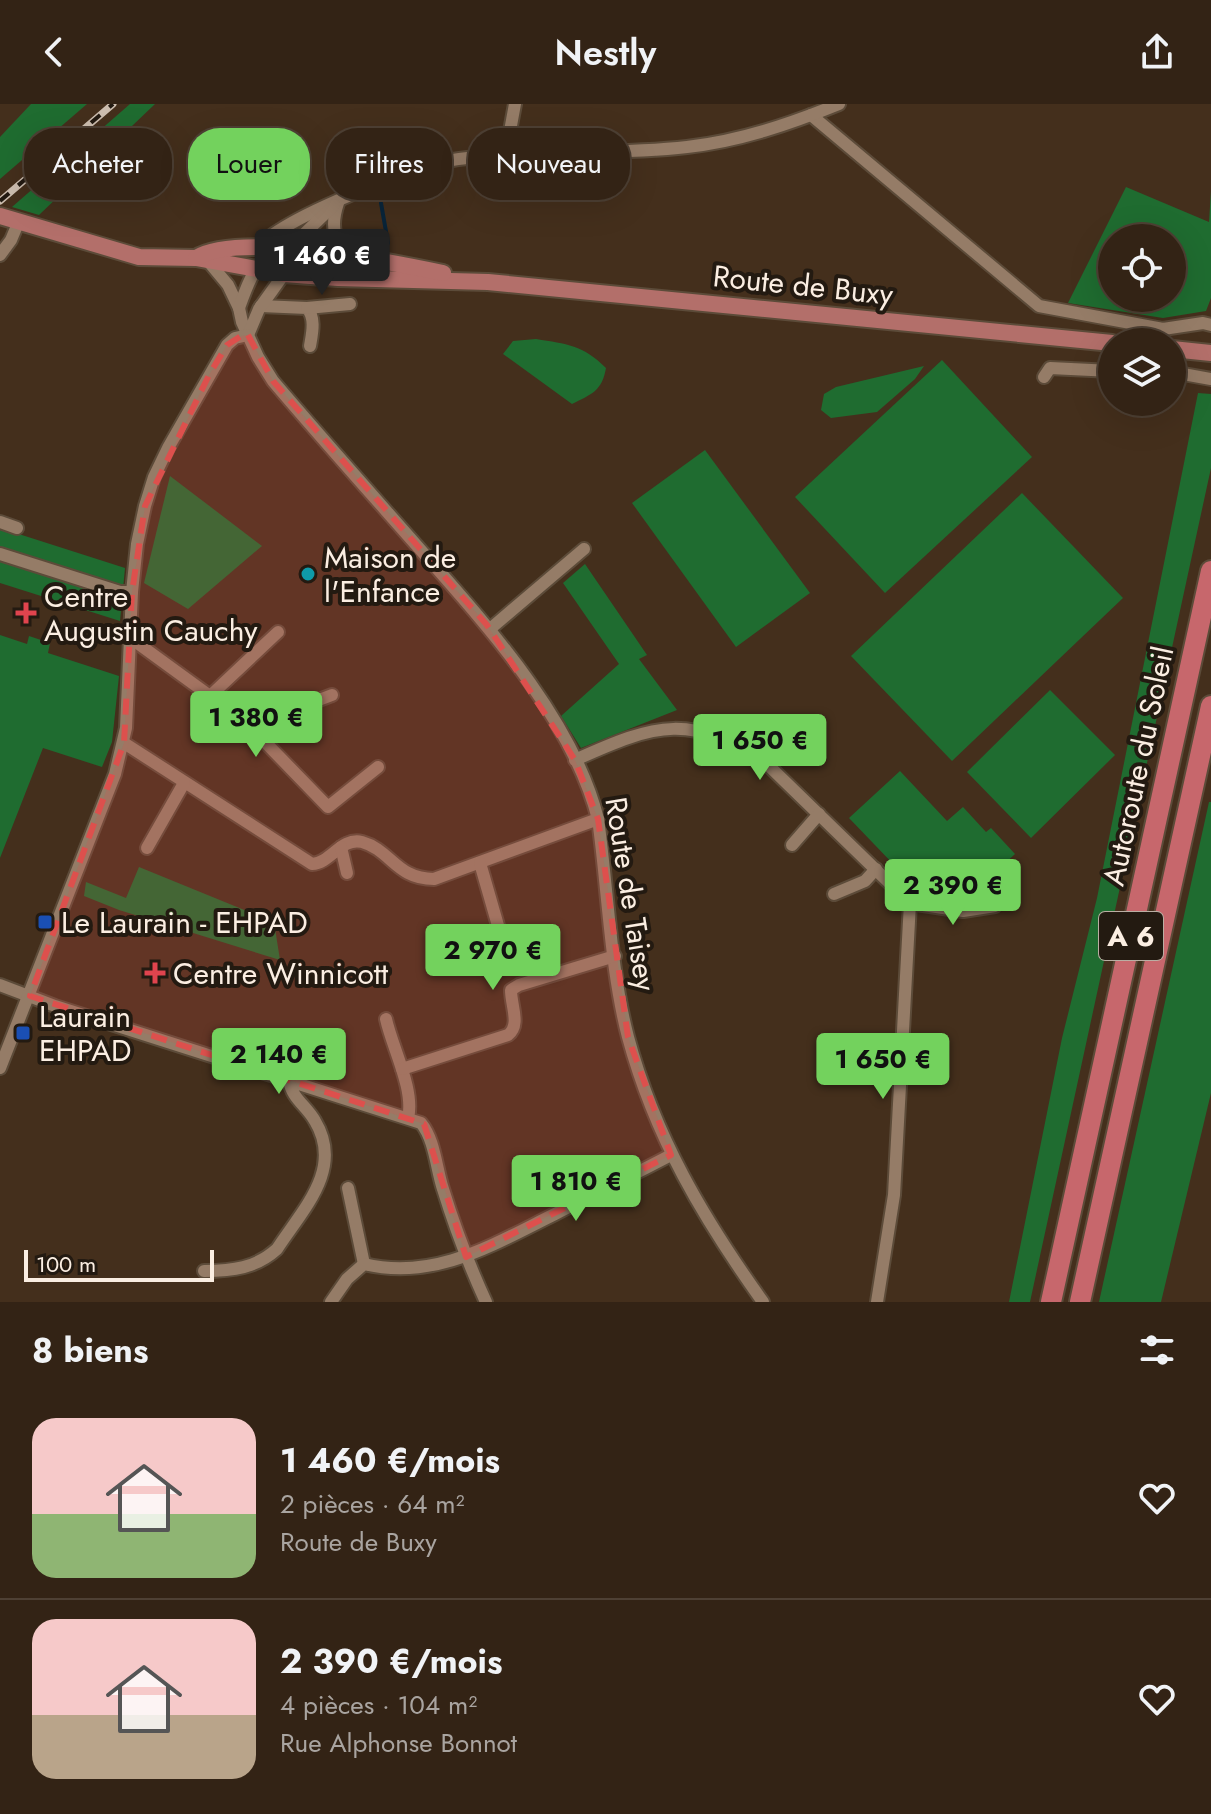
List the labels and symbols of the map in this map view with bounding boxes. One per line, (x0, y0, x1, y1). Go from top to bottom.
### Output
pin: 1 460 € (248, 229, 396, 297)
street label: Route de Buxy (711, 254, 896, 316)
place label: Maison de l'Enfance (324, 536, 456, 613)
marker: Maison de l'Enfance (299, 565, 317, 583)
place label: Centre Augustin Cauchy (44, 575, 258, 652)
marker: Centre Augustin Cauchy (15, 602, 37, 624)
street label: Autoroute du Soleil (1092, 642, 1184, 890)
pin: 1 380 € (182, 691, 330, 759)
pin: 1 650 € (686, 714, 834, 782)
street label: Route de Taisey (594, 794, 668, 995)
pin: 2 390 € (879, 859, 1027, 927)
place label: Le Laurain - EHPAD (61, 901, 308, 944)
road number: A 6 (1099, 912, 1163, 960)
marker: Le Laurain - EHPAD (36, 913, 54, 931)
pin: 2 970 € (419, 924, 567, 992)
place label: Centre Winnicott (173, 952, 389, 995)
marker: Centre Winnicott (144, 962, 166, 984)
place label: Laurain EHPAD (39, 995, 132, 1072)
marker: Laurain EHPAD (14, 1024, 32, 1042)
pin: 2 140 € (205, 1028, 353, 1096)
pin: 1 650 € (809, 1033, 957, 1101)
pin: 1 810 € (502, 1155, 650, 1223)
scale bar (24, 1246, 214, 1282)

